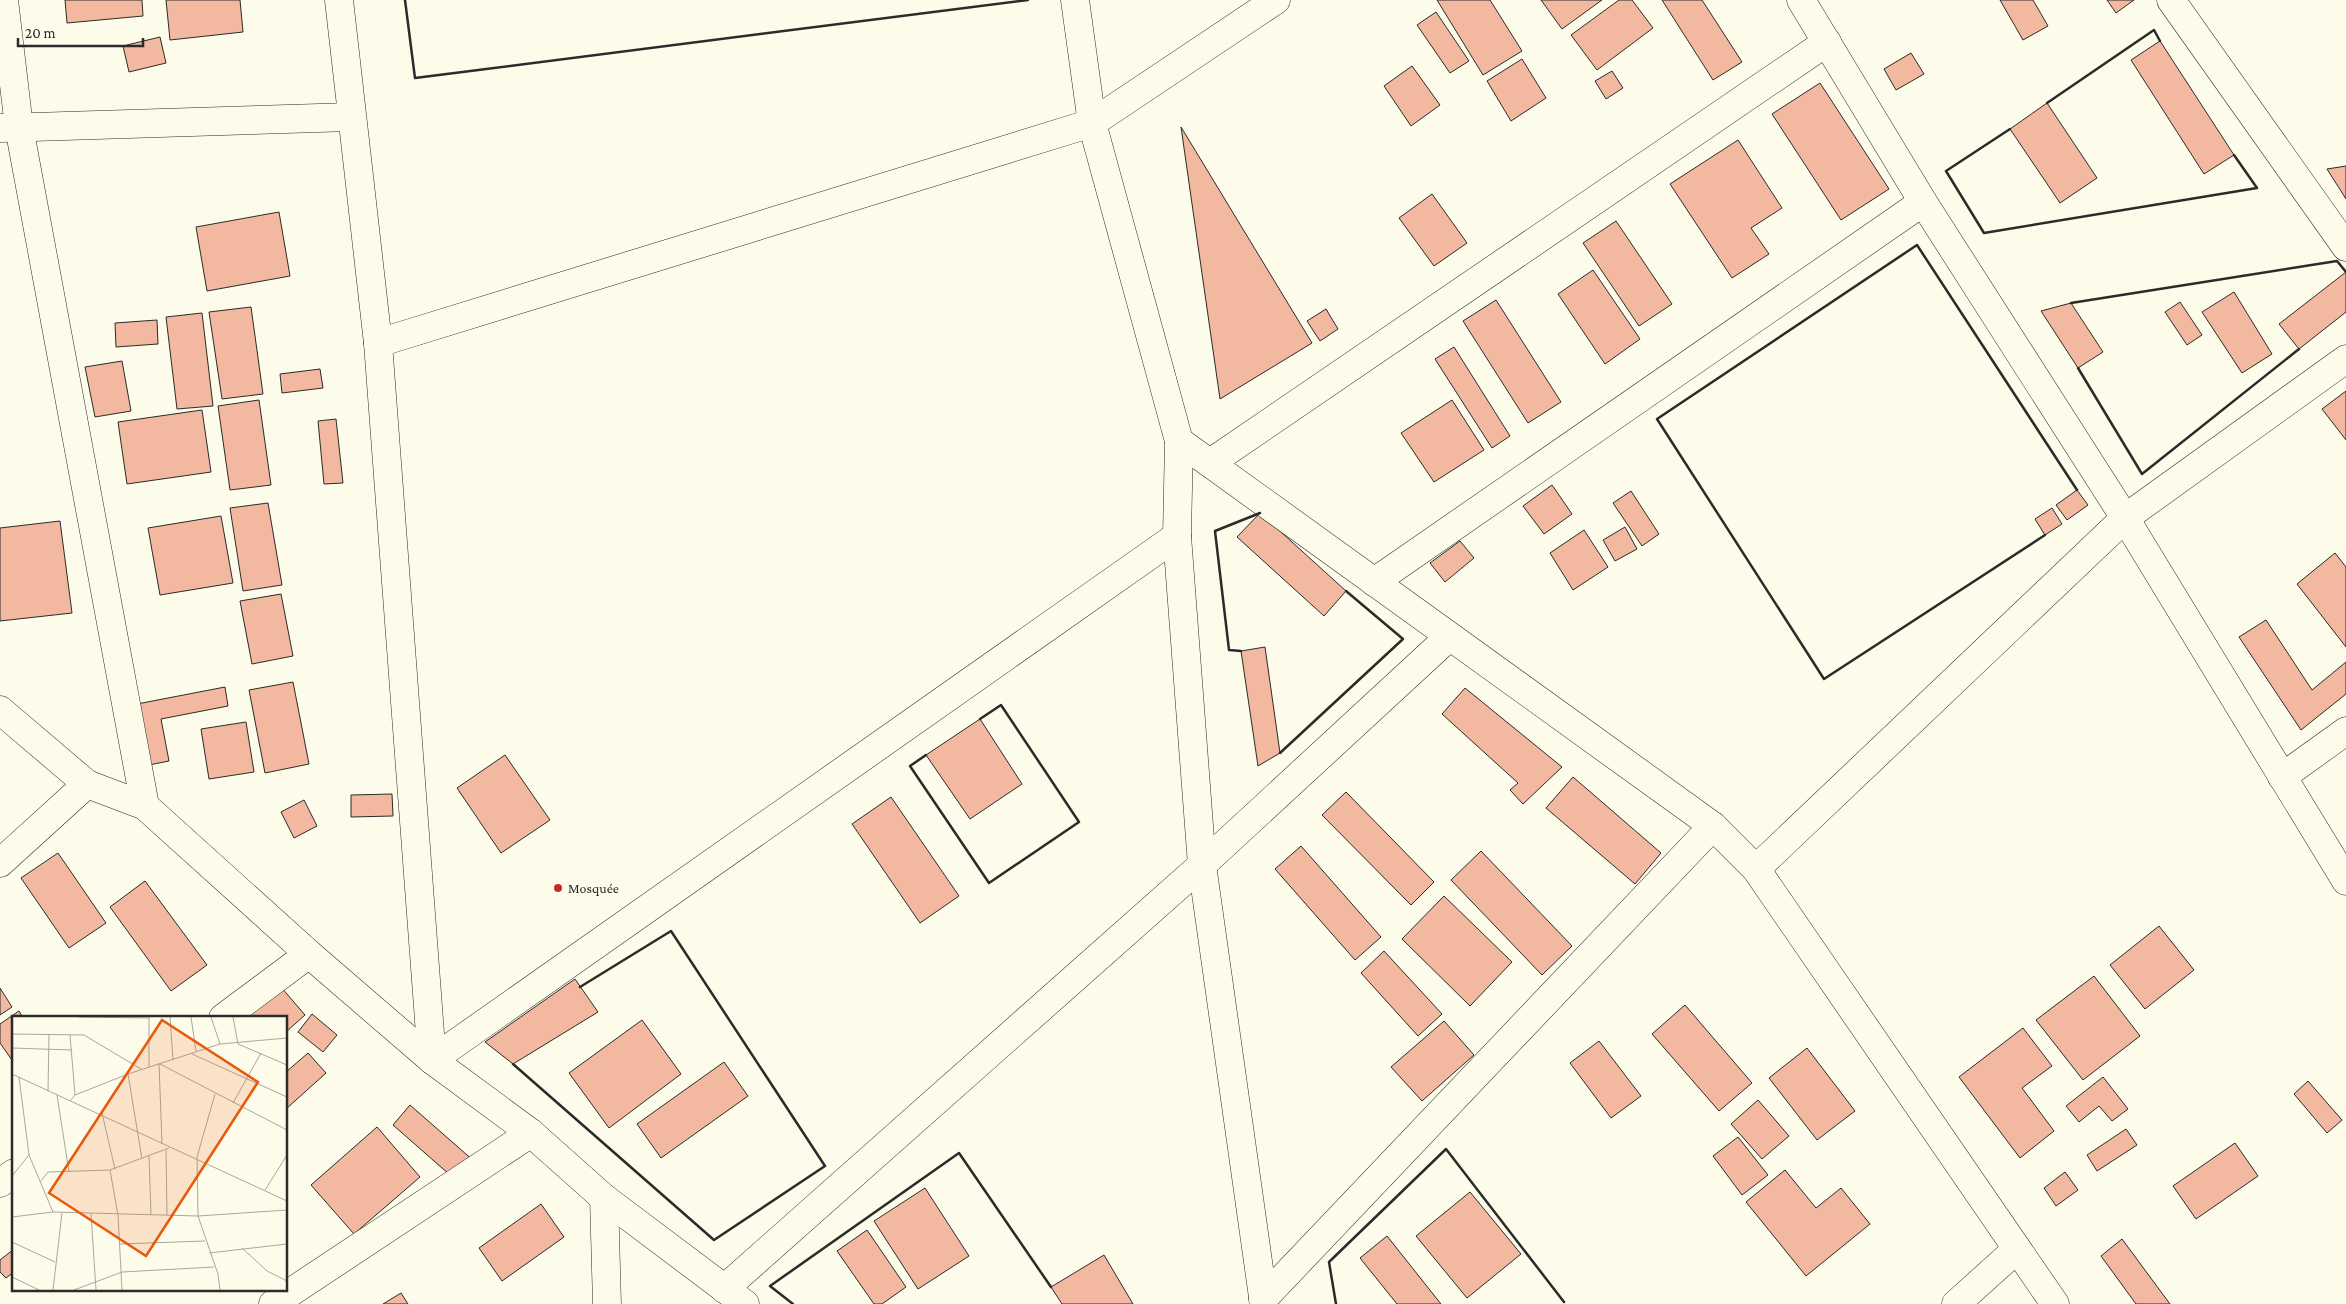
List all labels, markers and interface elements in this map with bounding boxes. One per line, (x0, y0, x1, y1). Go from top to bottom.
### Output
scale bar (18, 15, 142, 47)
text: 20 m (25, 25, 56, 41)
place label: Mosquée (568, 880, 619, 896)
marker: Mosquée (552, 882, 564, 894)
inset map (12, 1016, 288, 1292)

